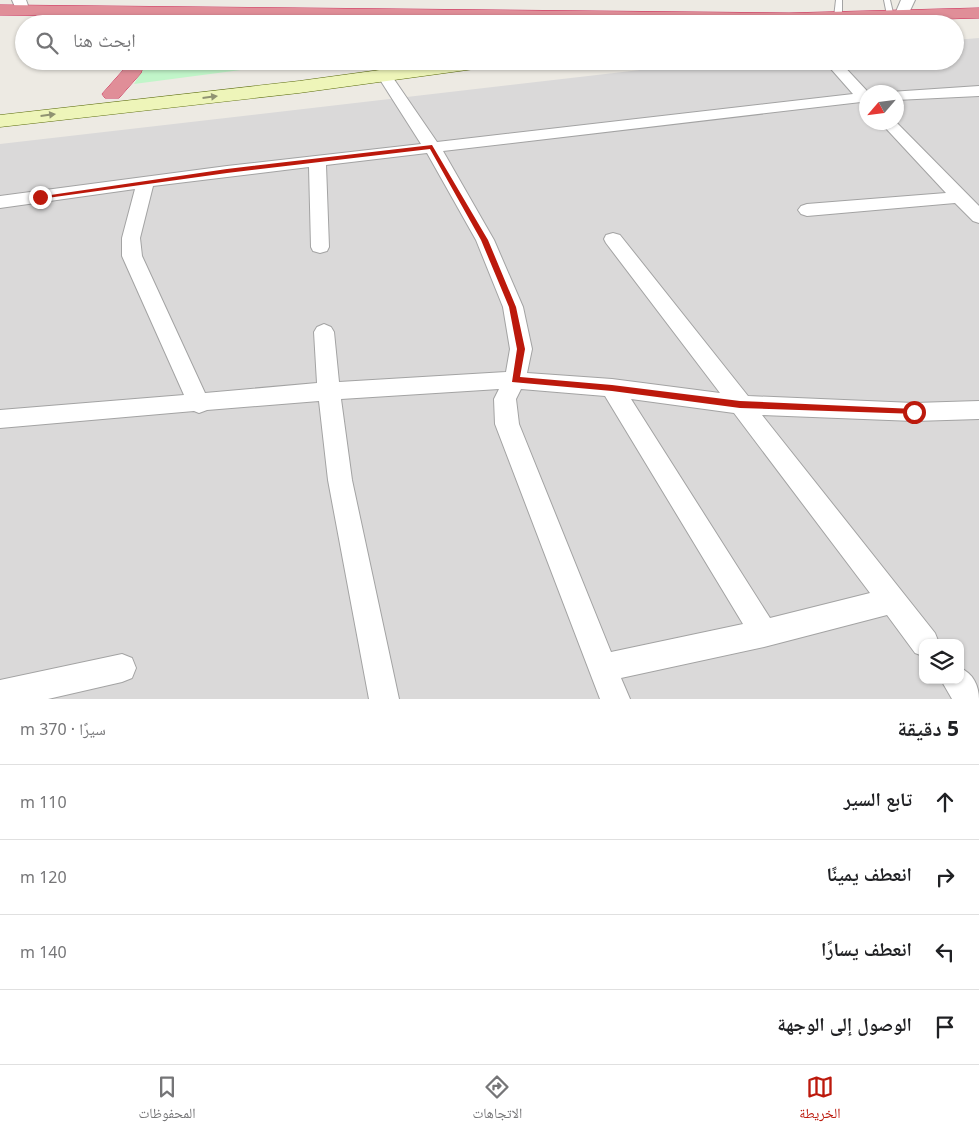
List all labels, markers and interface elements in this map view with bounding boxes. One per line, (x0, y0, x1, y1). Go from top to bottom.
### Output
search box (15, 15, 964, 70)
text: ابحث هنا (73, 27, 136, 53)
icon: search (33, 29, 61, 57)
north arrow (859, 85, 904, 130)
one-way arrow (202, 93, 218, 101)
one-way arrow (41, 111, 57, 119)
route end (29, 186, 52, 209)
route start (903, 401, 926, 424)
map controls (919, 639, 964, 684)
button: layers (919, 639, 964, 684)
text: 5 دقيقة (897, 714, 959, 742)
text: سيرًا · 370 m (20, 718, 106, 740)
text: تابع السير (844, 786, 912, 812)
icon: ahead (931, 788, 959, 816)
text: 110 m (20, 791, 67, 813)
text: انعطف يمينًا (826, 861, 912, 887)
icon: right (931, 863, 959, 891)
text: 120 m (20, 866, 67, 888)
text: انعطف يسارًا (821, 936, 912, 962)
icon: left (931, 938, 959, 966)
text: 140 m (20, 941, 67, 963)
text: الوصول إلى الوجهة (777, 1011, 912, 1037)
icon: arrive (931, 1013, 959, 1041)
tab: المحفوظات (139, 1073, 195, 1127)
tab: الاتجاهات (473, 1073, 522, 1127)
tab: الخريطة (799, 1073, 840, 1127)

